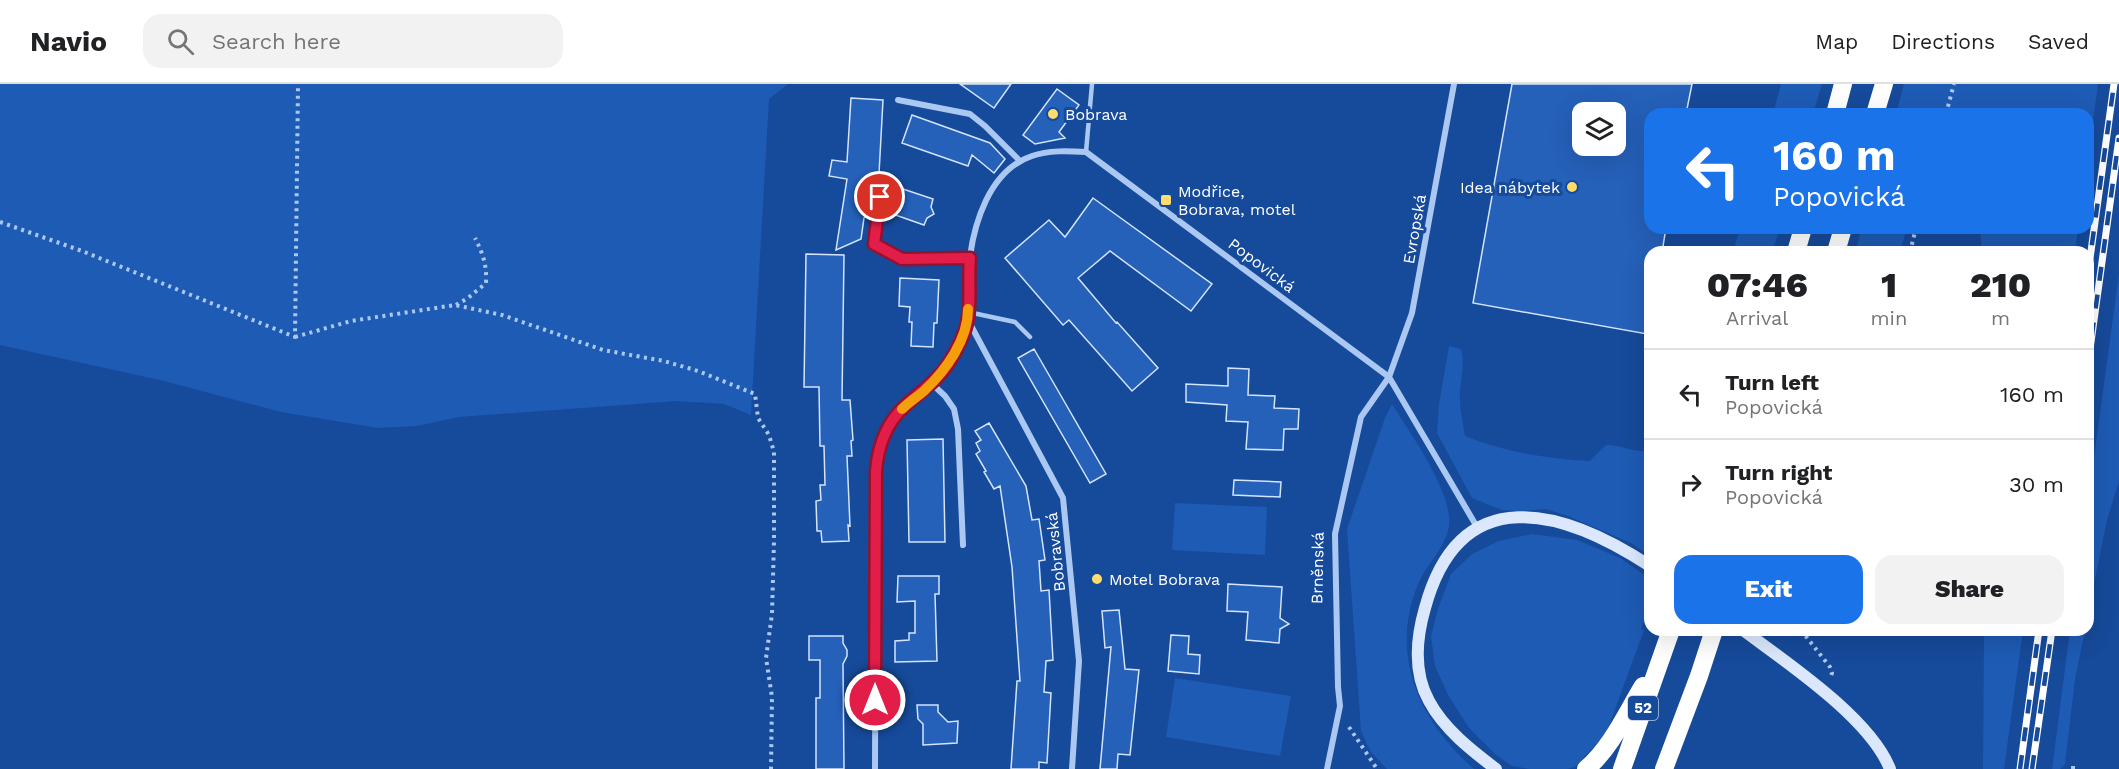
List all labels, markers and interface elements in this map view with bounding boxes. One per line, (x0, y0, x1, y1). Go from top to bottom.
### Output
search box (143, 14, 563, 68)
text: Navio (30, 25, 107, 58)
icon: search (164, 25, 197, 58)
text: Search here (212, 29, 341, 54)
text: Map (1815, 29, 1858, 54)
text: Directions (1891, 29, 1995, 54)
text: Saved (2028, 29, 2089, 54)
map controls (1572, 102, 1626, 156)
button: layers (1572, 102, 1626, 156)
place label: Bobrava (1065, 105, 1127, 124)
marker: Bobrava (1046, 107, 1060, 121)
text: 160 m (1773, 131, 1896, 180)
icon: left (1674, 132, 1752, 210)
pin (854, 171, 905, 222)
place label: Idea nábytek (1460, 178, 1560, 197)
icon: arrive (863, 180, 896, 213)
marker: Idea nábytek (1565, 180, 1579, 194)
text: Popovická (1773, 181, 1905, 213)
place label: Modřice, Bobrava, motel (1178, 182, 1296, 219)
marker: Modřice, Bobrava, motel (1159, 193, 1173, 207)
street label: Evropská (1399, 193, 1430, 265)
street label: Popovická (1225, 234, 1299, 297)
text: 07:46 (1707, 264, 1808, 306)
text: 1 (1881, 264, 1897, 306)
text: 210 (1970, 264, 2031, 306)
text: Arrival (1726, 306, 1788, 330)
text: min (1871, 306, 1907, 330)
text: m (1991, 306, 2010, 330)
text: Turn left (1725, 370, 1819, 395)
icon: left (1674, 378, 1707, 411)
text: 160 m (2000, 382, 2064, 407)
text: Popovická (1725, 395, 1823, 419)
text: Turn right (1725, 460, 1832, 485)
icon: right (1674, 468, 1707, 501)
text: 30 m (2009, 472, 2064, 497)
text: Popovická (1725, 485, 1823, 509)
street label: Bobravská (1042, 511, 1069, 593)
street label: Brněnská (1307, 532, 1328, 604)
button: Exit (1674, 555, 1863, 624)
button: Share (1875, 555, 2064, 624)
place label: Motel Bobrava (1109, 570, 1220, 589)
marker: Motel Bobrava (1090, 572, 1104, 586)
position arrow (843, 668, 907, 732)
road number: 52 (1628, 696, 1658, 720)

